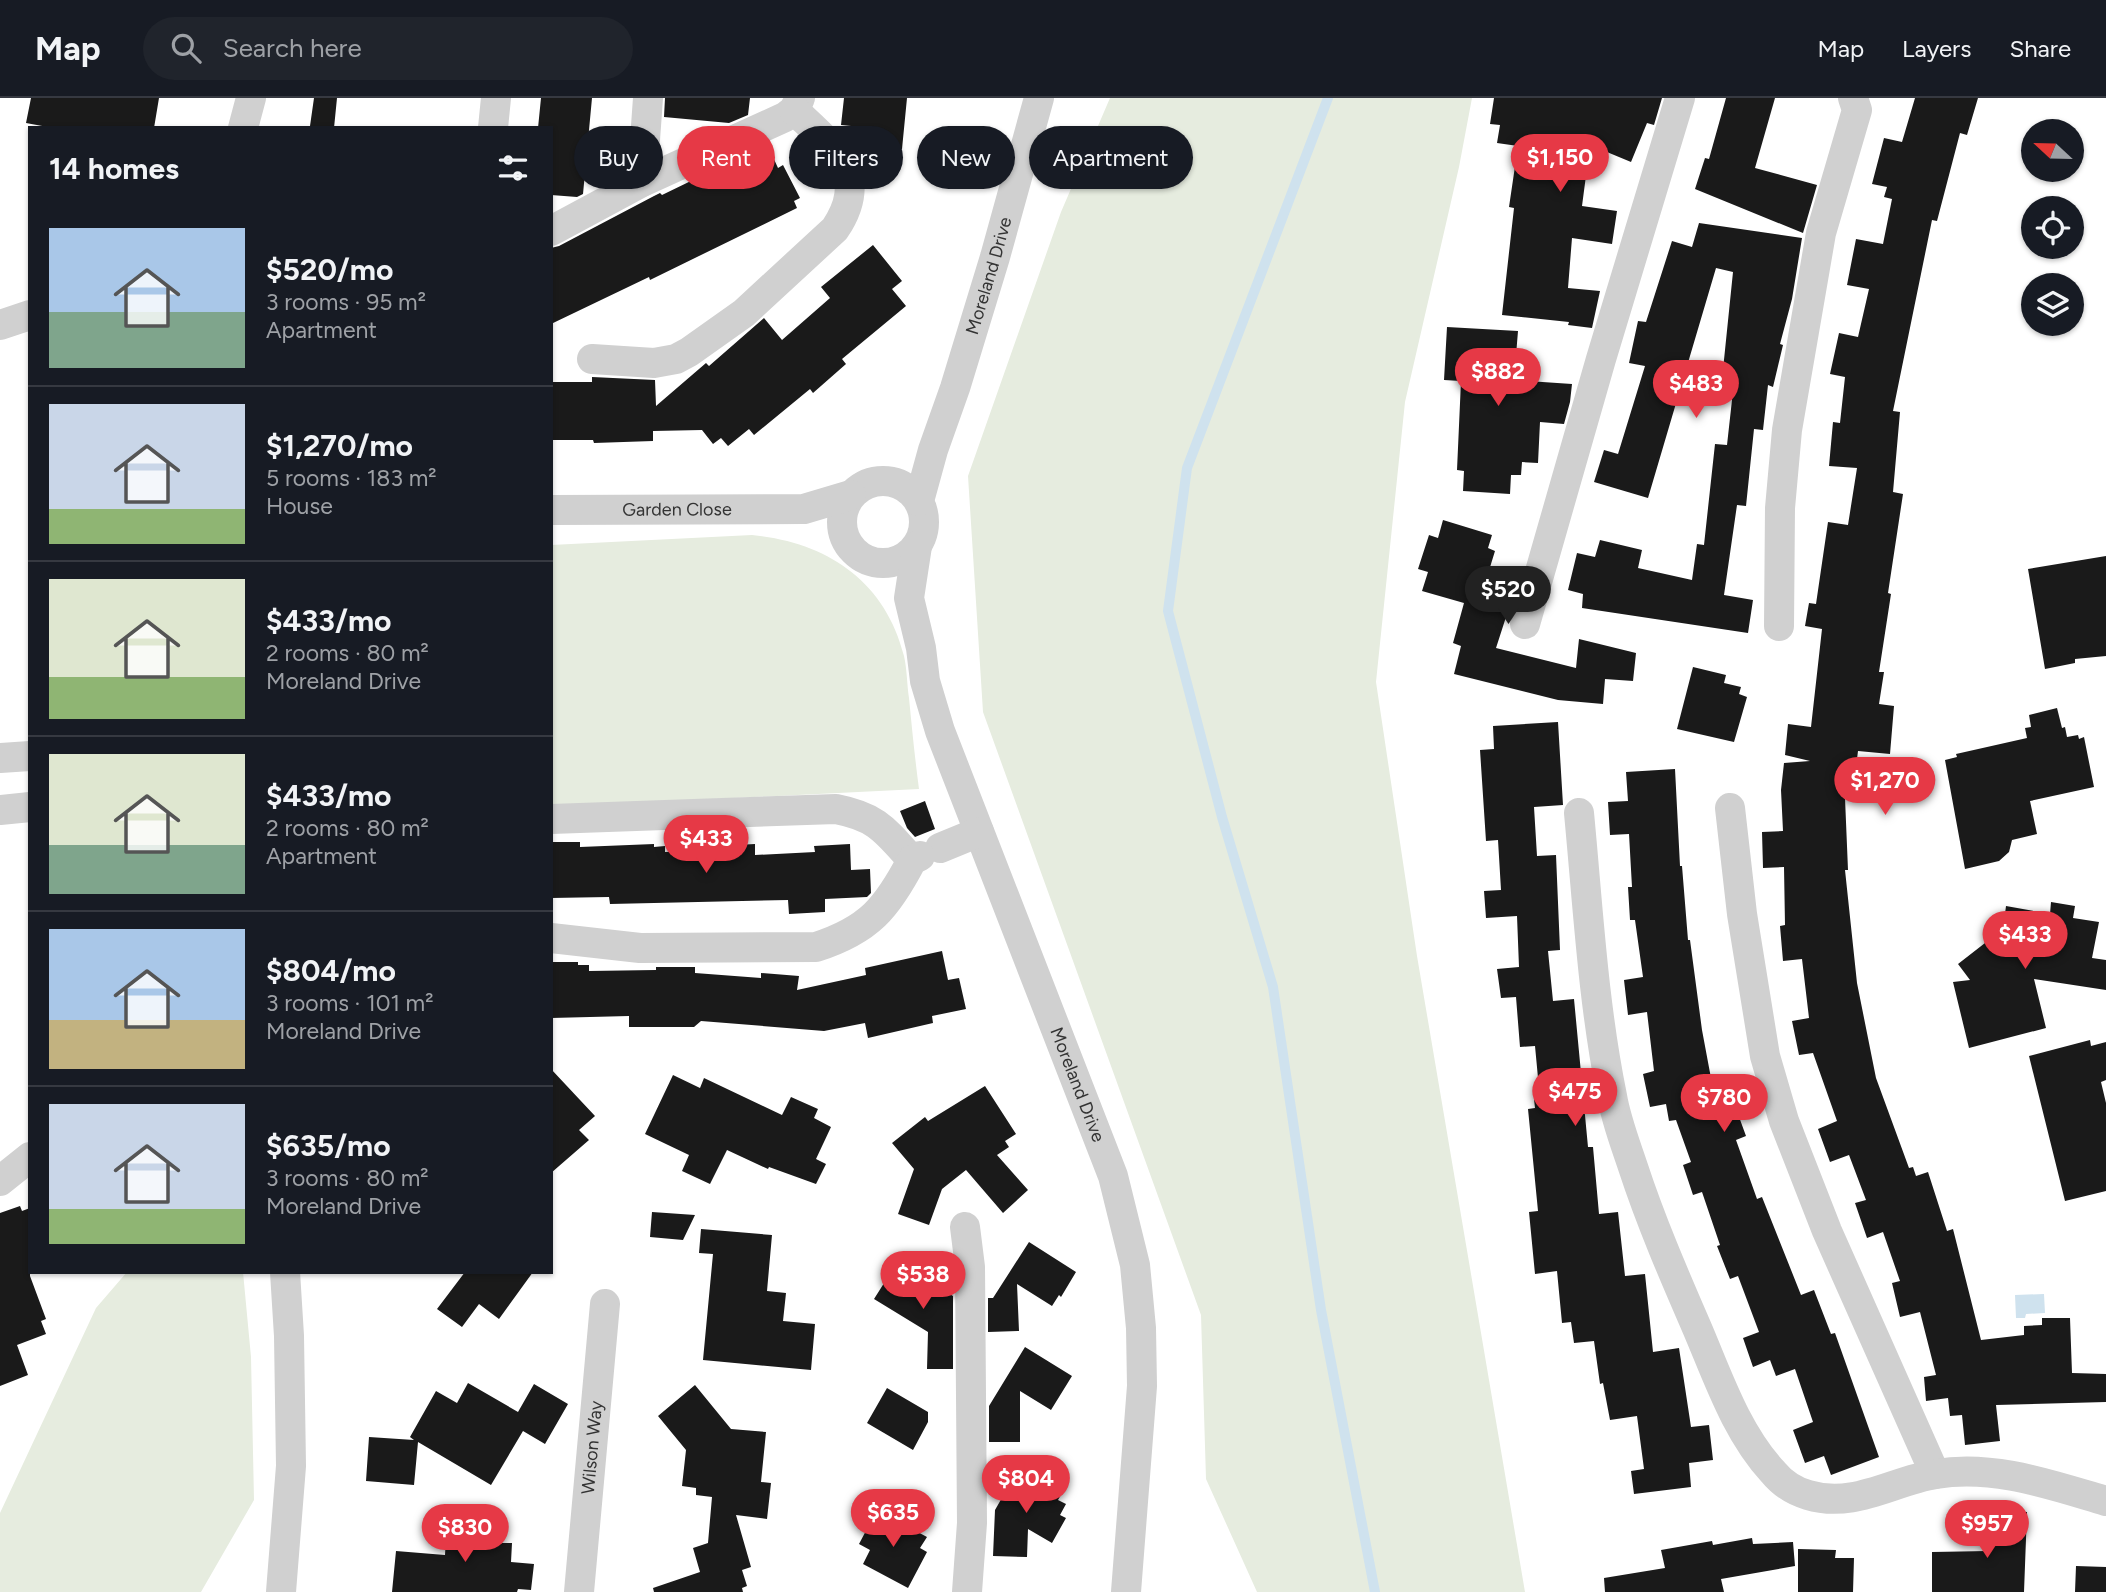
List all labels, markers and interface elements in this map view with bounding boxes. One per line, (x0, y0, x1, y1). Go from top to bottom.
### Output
search box (143, 17, 633, 80)
text: Map (35, 29, 101, 68)
icon: search (167, 29, 205, 67)
text: Search here (223, 32, 362, 64)
text: Map (1817, 34, 1864, 63)
text: Layers (1902, 34, 1971, 63)
text: Share (2009, 34, 2071, 63)
north arrow (2021, 119, 2084, 182)
map controls (2021, 119, 2084, 336)
chip: Buy (574, 126, 663, 189)
chip: Rent (677, 126, 775, 189)
chip: Filters (789, 126, 903, 189)
chip: New (917, 126, 1015, 189)
chip: Apartment (1029, 126, 1193, 189)
pin: $1,150 (1503, 134, 1617, 194)
text: $1,150 (1527, 143, 1593, 171)
icon: filters (494, 149, 532, 187)
text: 14 homes (49, 150, 179, 187)
button: locate (2021, 196, 2084, 259)
street label: Moreland Drive (961, 214, 1017, 337)
text: $520/mo (266, 251, 393, 288)
icon: home (105, 256, 189, 340)
button: layers (2021, 273, 2084, 336)
text: 3 rooms · 95 m² (266, 288, 426, 316)
text: Apartment (266, 316, 377, 344)
pin: $882 (1457, 348, 1539, 408)
text: $882 (1471, 357, 1525, 385)
pin: $483 (1655, 360, 1737, 420)
text: $483 (1669, 369, 1723, 397)
text: $1,270/mo (266, 427, 413, 464)
icon: home (105, 432, 189, 516)
text: 5 rooms · 183 m² (266, 464, 437, 492)
text: House (266, 492, 333, 520)
street label: Garden Close (622, 498, 732, 521)
pin: $520 (1467, 566, 1549, 626)
text: $520 (1481, 575, 1535, 603)
text: $433/mo (266, 602, 392, 639)
icon: home (105, 607, 189, 691)
text: 2 rooms · 80 m² (266, 639, 429, 667)
text: Moreland Drive (266, 667, 421, 695)
pin: $1,270 (1828, 758, 1942, 817)
text: $1,270 (1850, 766, 1920, 794)
text: $433/mo (266, 777, 392, 814)
icon: home (105, 782, 189, 866)
text: 2 rooms · 80 m² (266, 814, 429, 842)
pin: $433 (665, 816, 747, 875)
text: $433 (680, 824, 732, 852)
text: Apartment (266, 842, 377, 870)
pin: $433 (1984, 912, 2066, 971)
text: $433 (1999, 920, 2051, 948)
text: $804/mo (266, 952, 396, 989)
icon: home (105, 957, 189, 1041)
text: 3 rooms · 101 m² (266, 989, 433, 1017)
text: Moreland Drive (266, 1017, 421, 1045)
street label: Moreland Drive (1045, 1024, 1110, 1145)
pin: $475 (1534, 1068, 1616, 1128)
pin: $780 (1683, 1074, 1765, 1134)
text: $475 (1548, 1077, 1602, 1105)
text: $780 (1697, 1083, 1751, 1111)
text: $635/mo (266, 1127, 391, 1164)
icon: home (105, 1132, 189, 1216)
text: 3 rooms · 80 m² (266, 1164, 429, 1192)
text: Moreland Drive (266, 1192, 421, 1220)
pin: $538 (882, 1252, 964, 1311)
text: $538 (897, 1260, 949, 1288)
street label: Wilson Way (577, 1399, 607, 1495)
pin: $804 (985, 1456, 1067, 1515)
text: $804 (998, 1464, 1054, 1492)
pin: $635 (852, 1490, 934, 1549)
text: $635 (867, 1498, 919, 1526)
pin: $957 (1946, 1500, 2028, 1560)
pin: $830 (424, 1504, 506, 1564)
text: $957 (1961, 1509, 2013, 1537)
text: $830 (438, 1513, 492, 1541)

